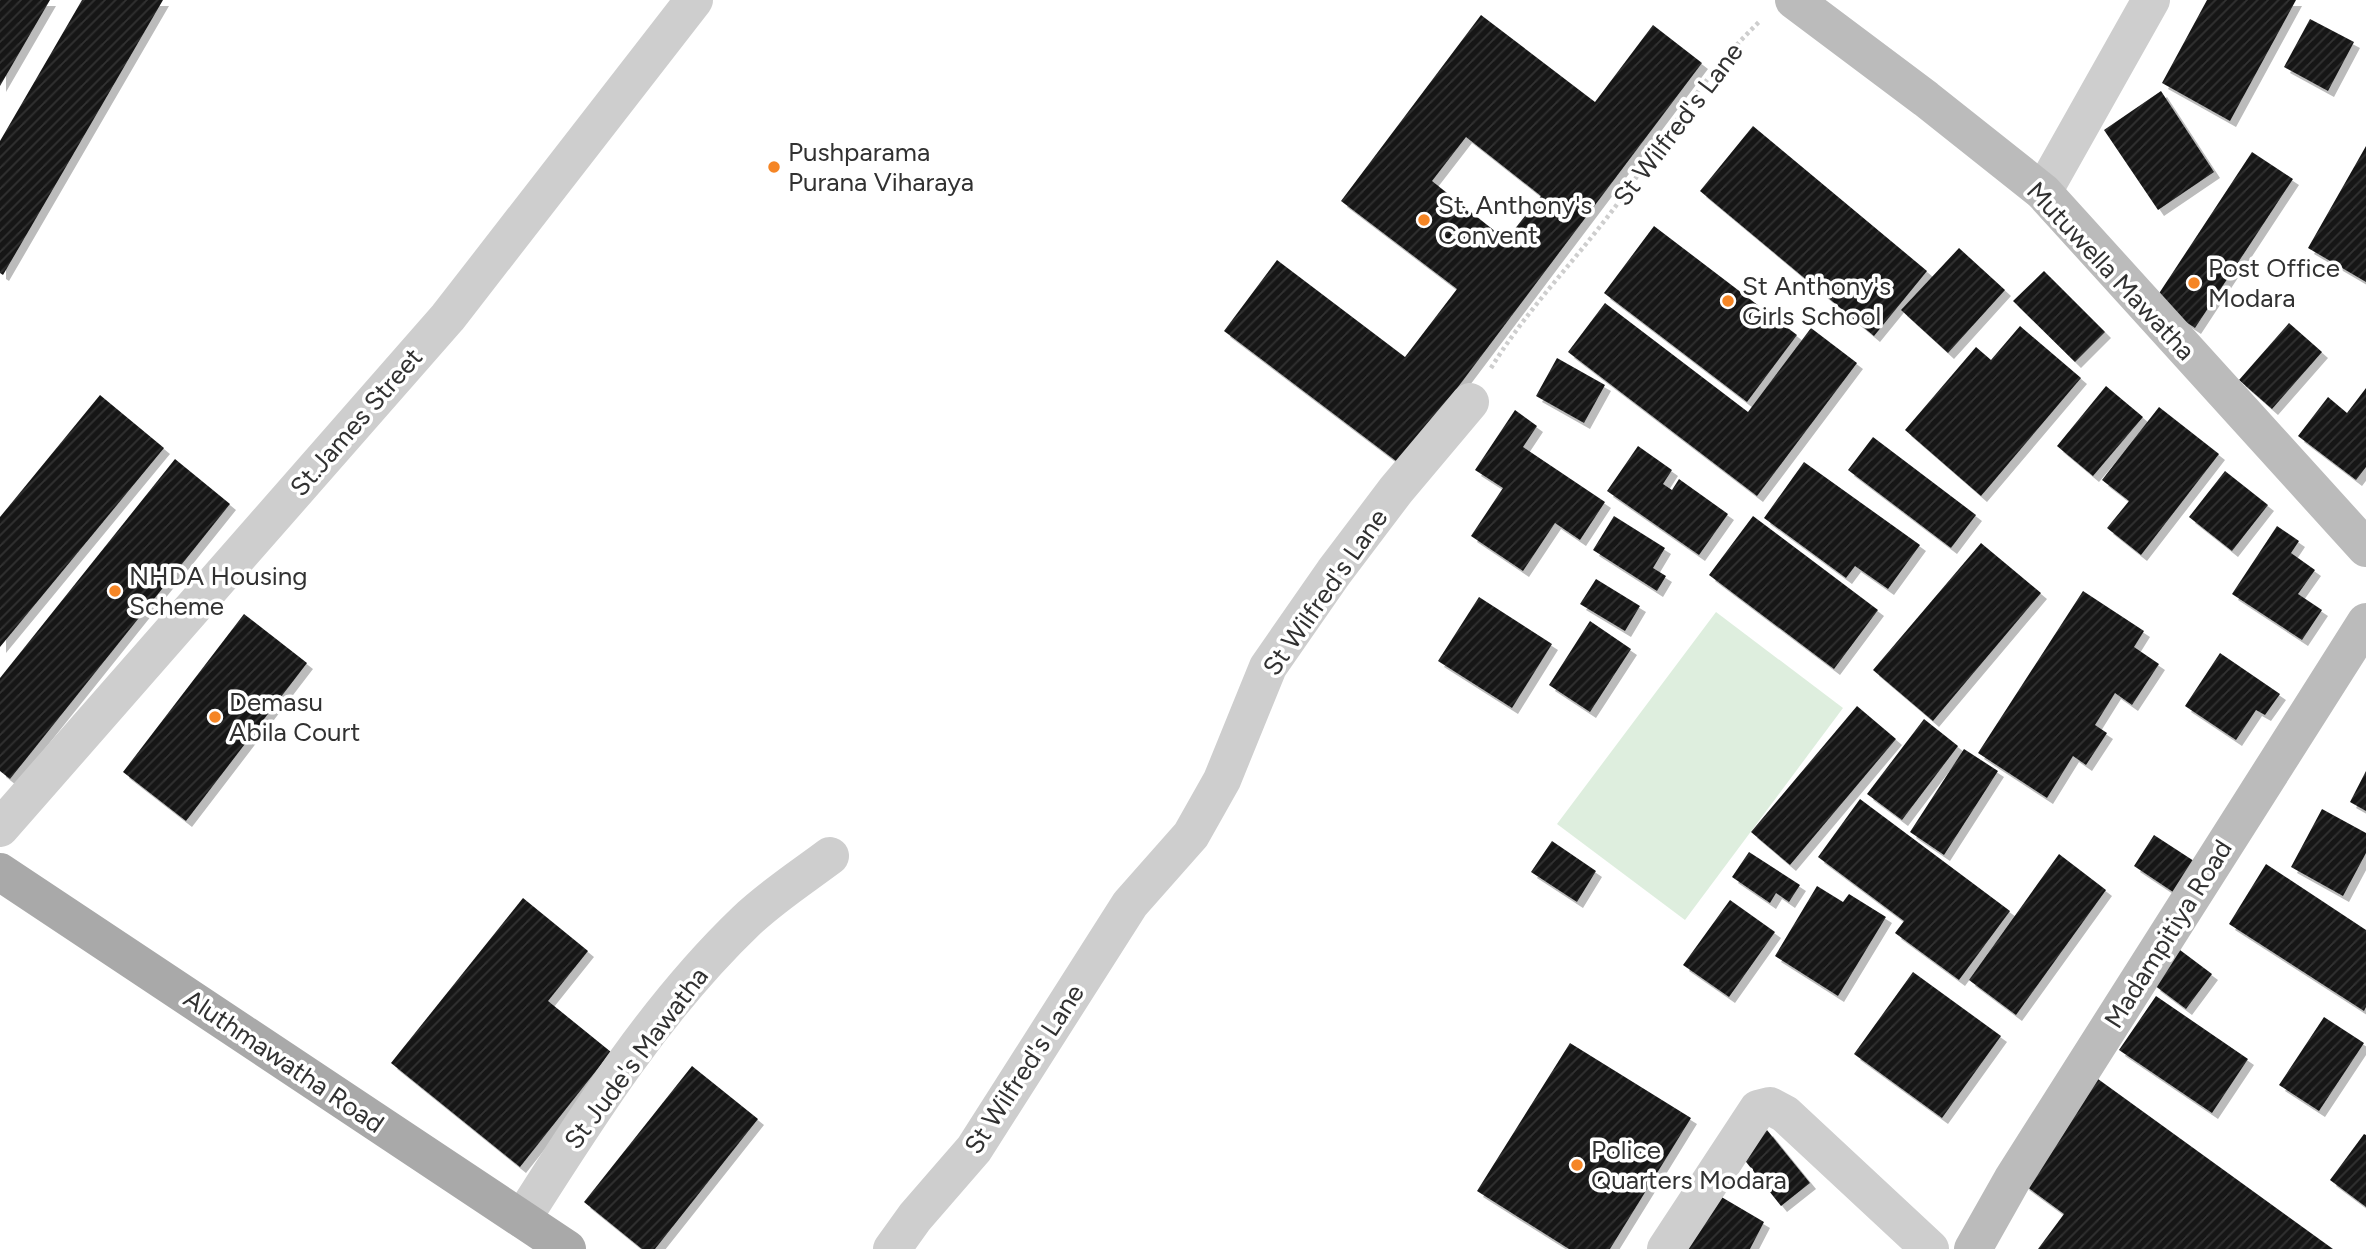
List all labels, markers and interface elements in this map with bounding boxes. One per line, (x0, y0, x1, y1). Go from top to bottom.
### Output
street label: St Wilfred's Lane (1606, 36, 1750, 212)
place label: Pushparama Purana Viharaya (788, 136, 974, 198)
marker: Pushparama Purana Viharaya (766, 159, 782, 175)
street label: Mutuwella Mawatha (2020, 175, 2202, 367)
place label: St. Anthony's Convent (1438, 189, 1592, 251)
marker: St. Anthony's Convent (1416, 212, 1432, 228)
place label: Post Office Modara (2208, 252, 2340, 314)
place label: St Anthony's Girls School (1742, 270, 1891, 332)
marker: Post Office Modara (2186, 275, 2202, 291)
marker: St Anthony's Girls School (1720, 293, 1736, 309)
street label: St.James Street (283, 341, 429, 503)
street label: St Wilfred's Lane (1256, 503, 1394, 681)
place label: NHDA Housing Scheme (129, 560, 308, 622)
marker: NHDA Housing Scheme (107, 583, 123, 599)
place label: Demasu Abila Court (229, 686, 360, 748)
marker: Demasu Abila Court (207, 709, 223, 725)
street label: Madampitiya Road (2097, 834, 2239, 1034)
street label: St Jude's Mawatha (557, 961, 715, 1155)
street label: St Wilfred's Lane (957, 978, 1091, 1160)
street label: Aluthmawatha Road (178, 982, 390, 1140)
place label: Police Quarters Modara (1591, 1134, 1787, 1196)
marker: Police Quarters Modara (1569, 1157, 1585, 1173)

